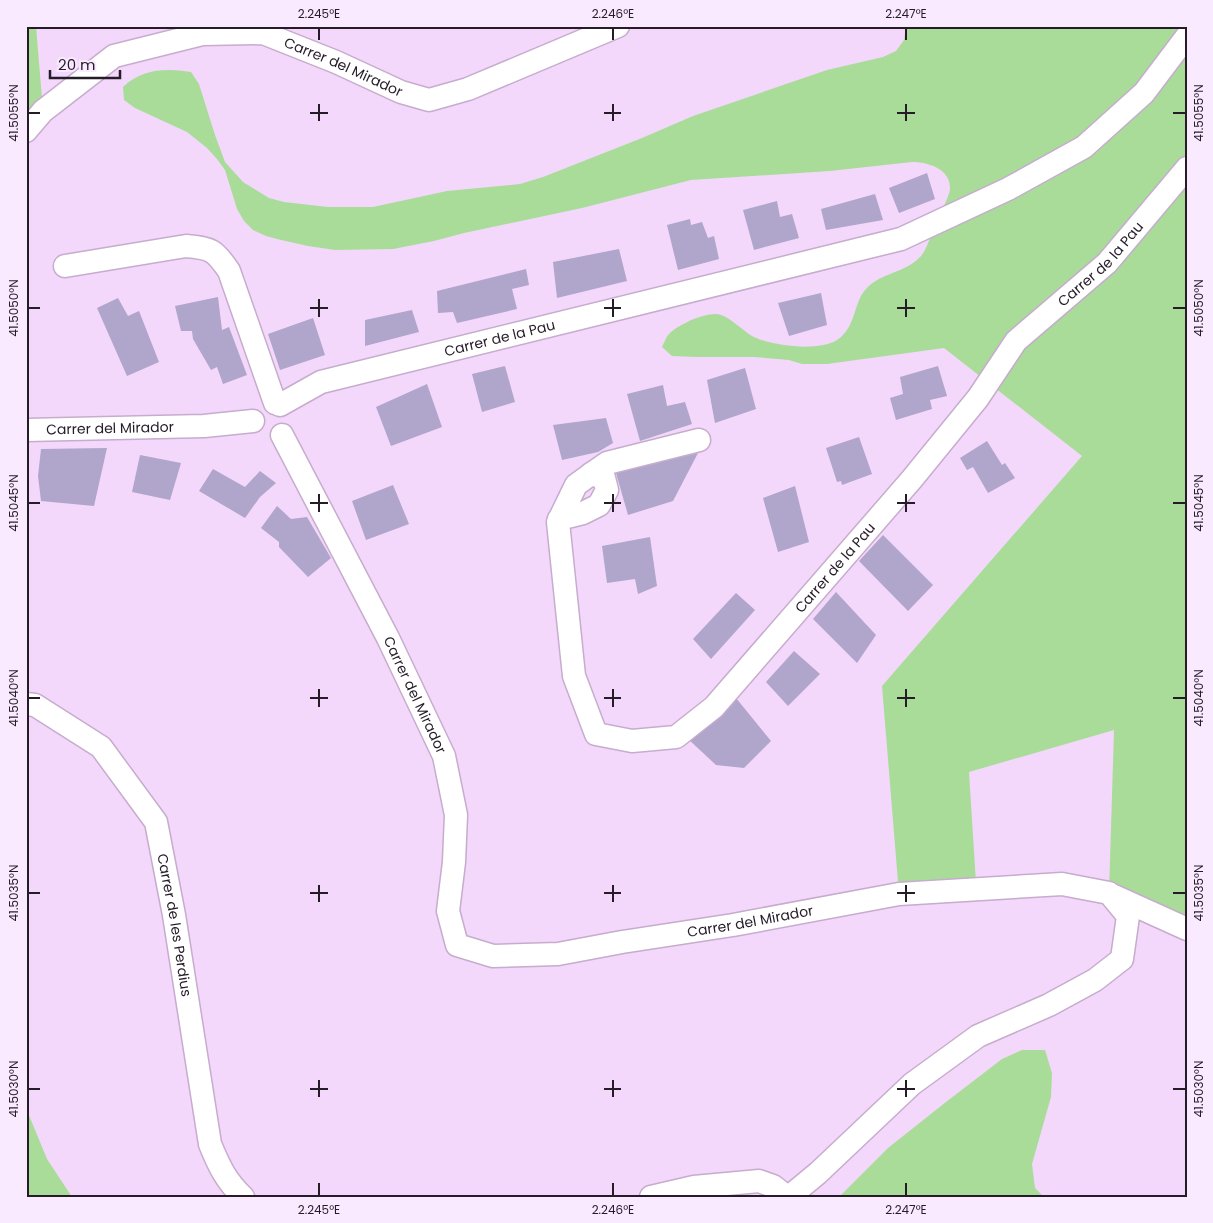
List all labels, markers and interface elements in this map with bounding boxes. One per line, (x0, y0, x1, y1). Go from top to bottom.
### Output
text: 2.245°E (298, 5, 340, 22)
text: 2.246°E (592, 5, 634, 22)
text: 2.247°E (885, 5, 927, 22)
street label: Carrer del Mirador (281, 32, 406, 101)
scale bar (50, 48, 120, 80)
text: 20 m (58, 54, 96, 75)
text: 41.5055°N (5, 84, 22, 142)
text: 41.5055°N (1190, 84, 1207, 142)
street label: Carrer de la Pau (1053, 217, 1148, 311)
text: 41.5050°N (5, 279, 22, 337)
text: 41.5050°N (1190, 279, 1207, 337)
street label: Carrer de la Pau (442, 315, 557, 361)
street label: Carrer del Mirador (46, 417, 174, 440)
text: 41.5045°N (5, 474, 22, 532)
text: 41.5045°N (1190, 474, 1207, 532)
street label: Carrer de la Pau (790, 518, 880, 617)
street label: Carrer del Mirador (379, 633, 451, 757)
text: 41.5040°N (5, 669, 22, 727)
text: 41.5040°N (1190, 669, 1207, 727)
street label: Carrer de les Perdius (152, 852, 197, 998)
text: 41.5035°N (5, 865, 22, 921)
text: 41.5035°N (1190, 865, 1207, 921)
street label: Carrer del Mirador (686, 900, 815, 942)
text: 41.5030°N (5, 1061, 22, 1117)
text: 41.5030°N (1190, 1061, 1207, 1117)
text: 2.245°E (298, 1201, 340, 1218)
text: 2.246°E (592, 1201, 634, 1218)
text: 2.247°E (885, 1201, 927, 1218)

